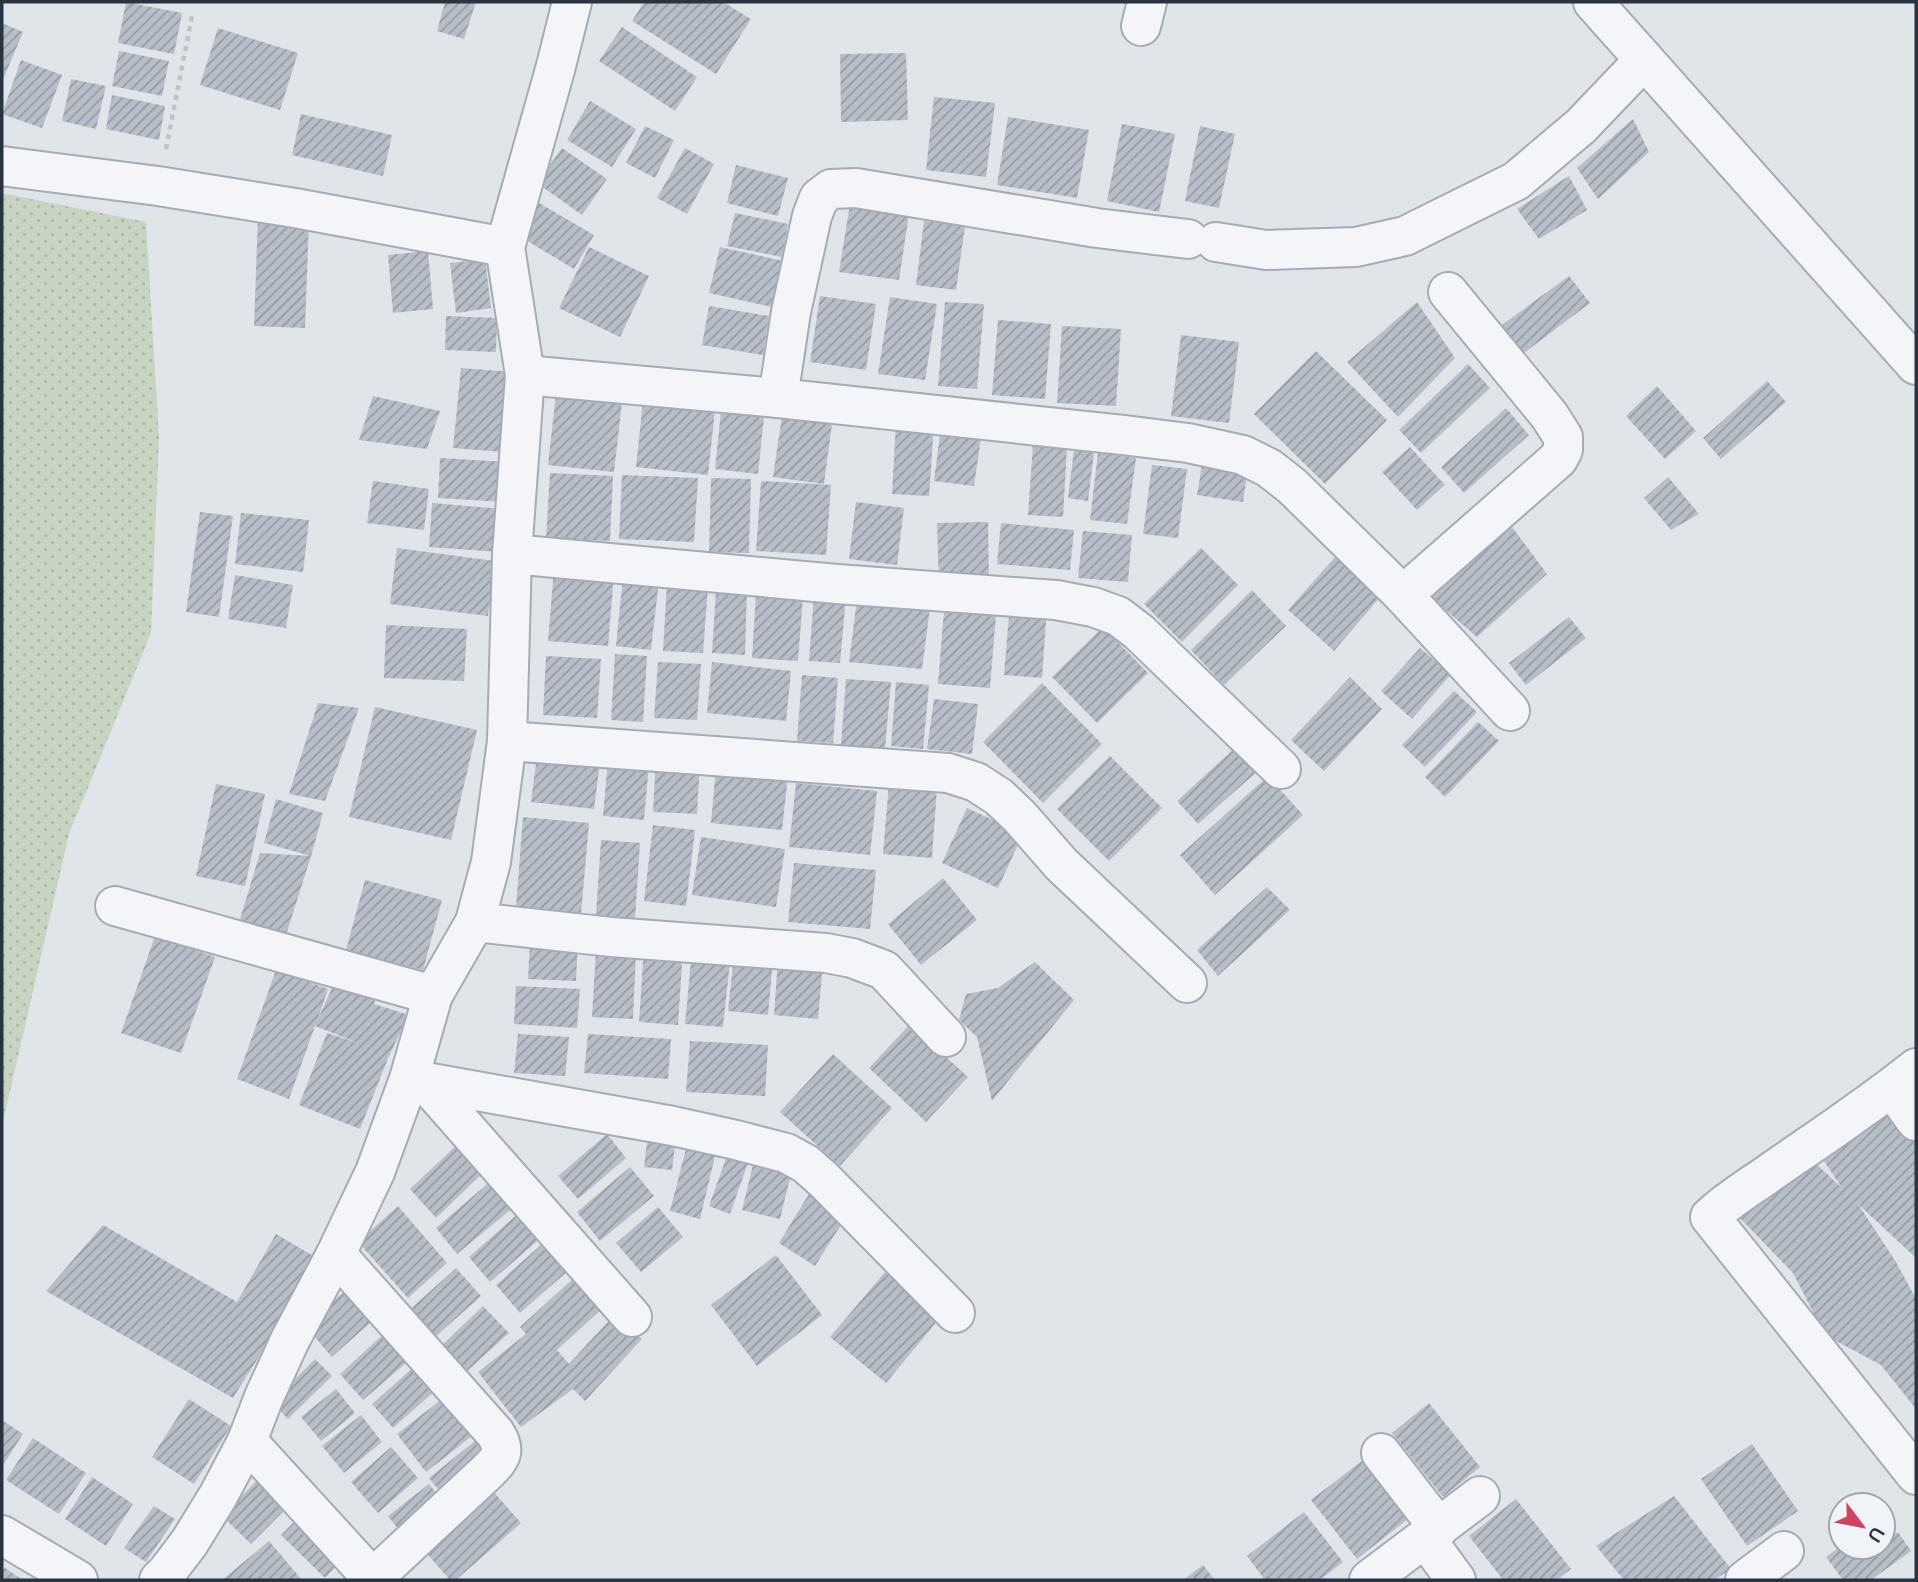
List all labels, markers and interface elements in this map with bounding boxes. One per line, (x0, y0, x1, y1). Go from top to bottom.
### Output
north arrow (1827, 1491, 1897, 1561)
text: U (1863, 1523, 1890, 1547)

